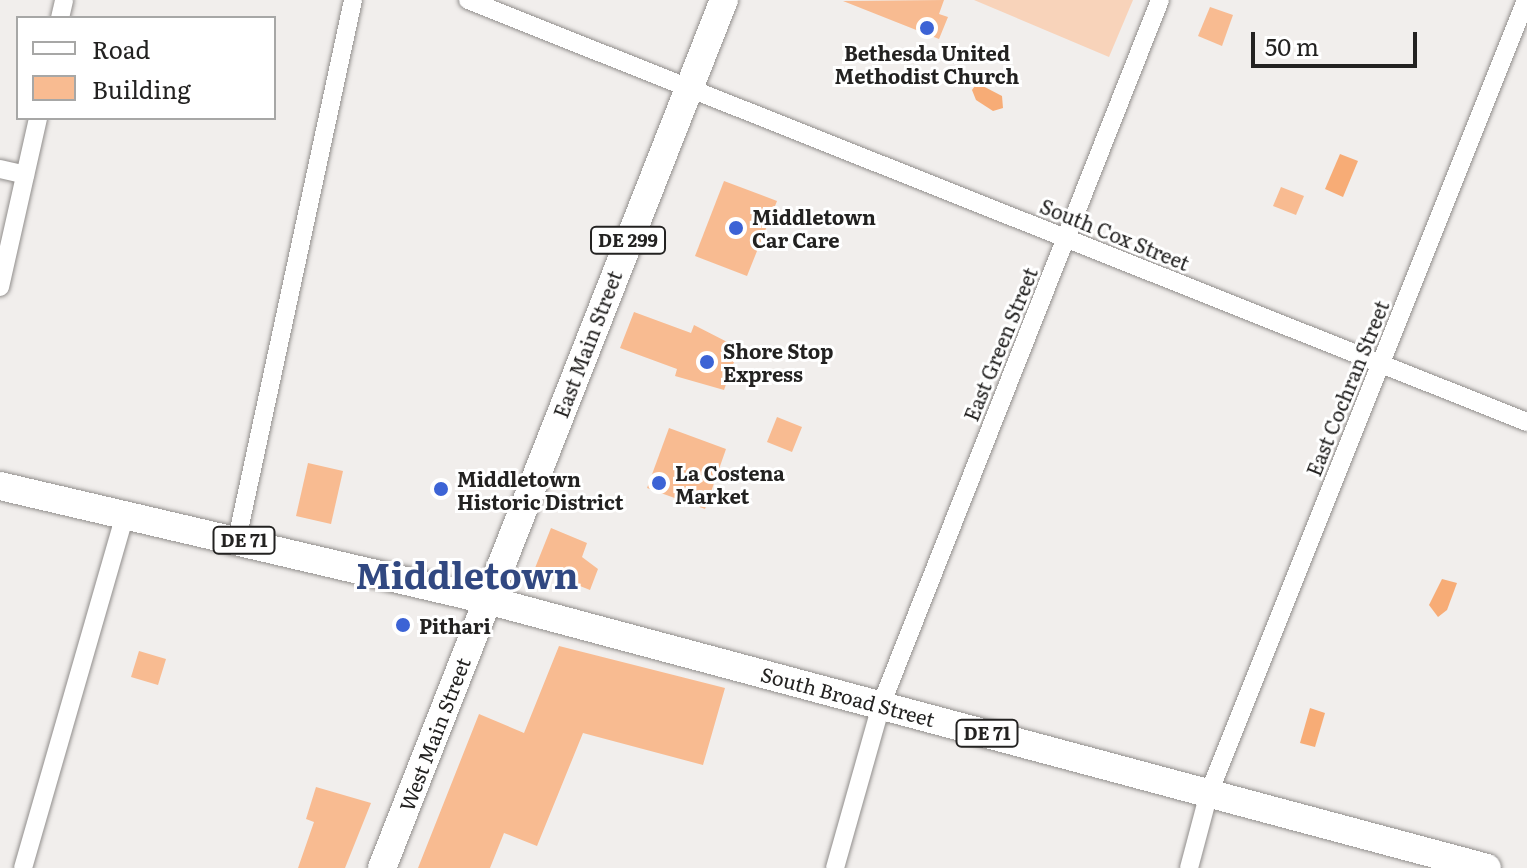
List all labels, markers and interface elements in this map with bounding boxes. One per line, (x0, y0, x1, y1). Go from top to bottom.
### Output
legend (16, 16, 276, 120)
scale bar (1255, 16, 1421, 66)
marker: Bethesda United Methodist Church (918, 19, 936, 37)
text: 50 m (1265, 28, 1319, 63)
text: Road (92, 31, 150, 66)
place label: Bethesda United Methodist Church (835, 40, 1019, 87)
text: Building (92, 71, 191, 106)
street label: South Cox Street (1037, 193, 1193, 275)
place label: Middletown Car Care (752, 204, 876, 251)
marker: Middletown Car Care (727, 219, 745, 237)
road number: DE 299 (590, 226, 666, 254)
street label: East Green Street (958, 264, 1042, 424)
street label: East Main Street (548, 267, 626, 421)
street label: East Cochran Street (1301, 297, 1393, 479)
place label: Shore Stop Express (723, 338, 833, 385)
marker: Shore Stop Express (698, 353, 716, 371)
place label: La Costena Market (675, 460, 785, 507)
place label: Middletown Historic District (457, 466, 624, 513)
marker: La Costena Market (650, 474, 668, 492)
marker: Middletown Historic District (432, 480, 450, 498)
road number: DE 71 (212, 526, 276, 554)
district label: Middletown (355, 552, 579, 596)
place label: Pithari (419, 613, 491, 637)
marker: Pithari (394, 616, 412, 634)
street label: West Main Street (394, 654, 474, 814)
street label: South Broad Street (758, 661, 938, 731)
road number: DE 71 (955, 719, 1019, 747)

